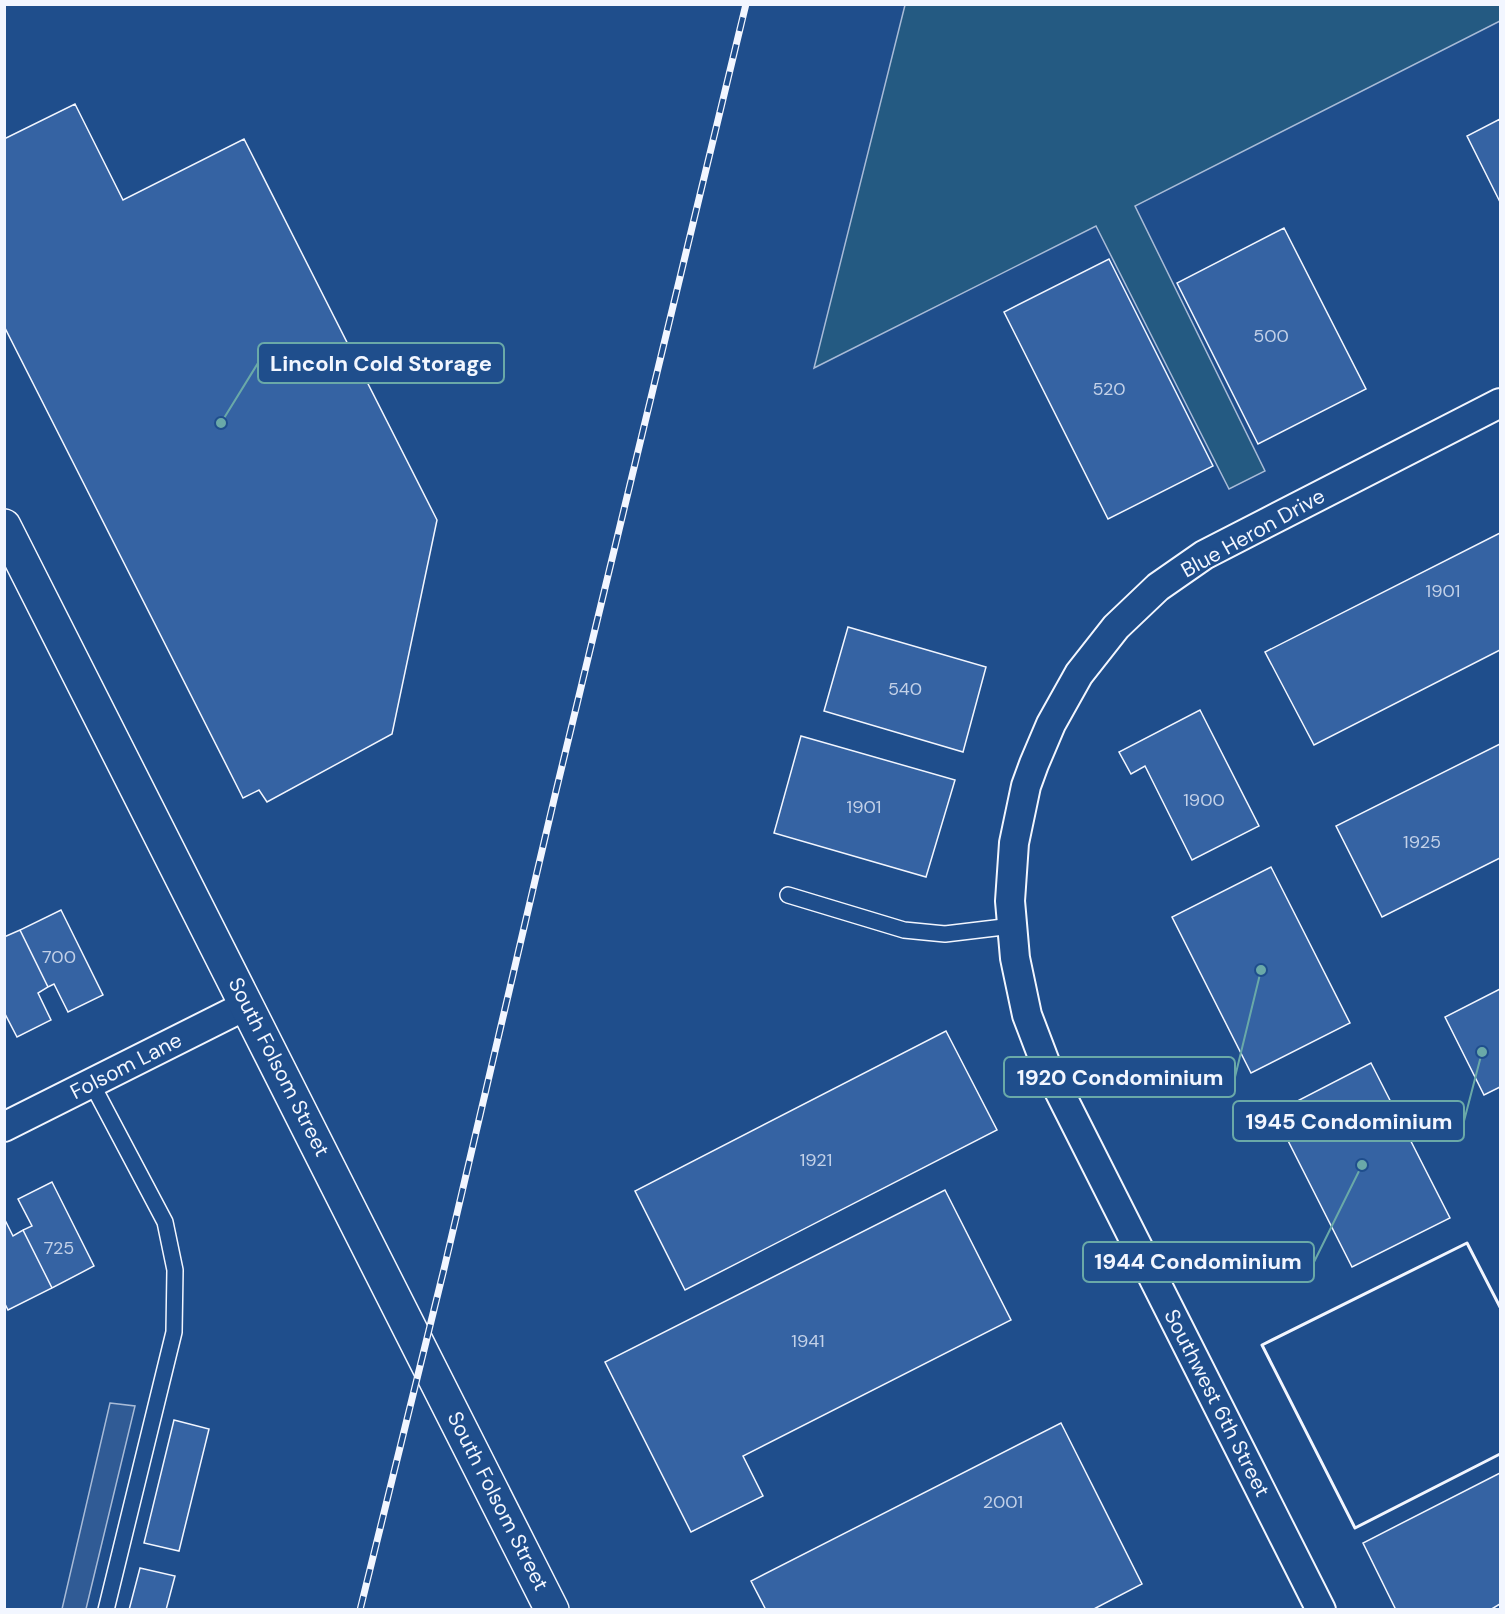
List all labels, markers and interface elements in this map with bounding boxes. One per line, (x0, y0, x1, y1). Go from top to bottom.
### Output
house number: 500 (1253, 324, 1289, 348)
callout: Lincoln Cold Storage (258, 343, 504, 383)
text: Lincoln Cold Storage (270, 349, 492, 378)
house number: 520 (1092, 377, 1126, 401)
street label: Blue Heron Drive (1176, 482, 1330, 584)
house number: 1901 (1426, 579, 1460, 603)
house number: 540 (888, 677, 922, 701)
house number: 1900 (1183, 788, 1225, 812)
house number: 1901 (847, 795, 881, 819)
house number: 1925 (1403, 830, 1441, 854)
house number: 700 (42, 945, 76, 969)
street label: South Folsom Street (222, 973, 336, 1161)
street label: Folsom Lane (65, 1026, 187, 1106)
callout: 1920 Condominium (1004, 1057, 1235, 1097)
text: 1920 Condominium (1017, 1063, 1223, 1092)
callout: 1945 Condominium (1233, 1101, 1464, 1141)
text: 1945 Condominium (1246, 1107, 1452, 1136)
house number: 1921 (800, 1148, 832, 1172)
house number: 725 (44, 1236, 74, 1260)
callout: 1944 Condominium (1083, 1242, 1314, 1282)
text: 1944 Condominium (1094, 1247, 1302, 1276)
street label: Southwest 6th Street (1158, 1304, 1276, 1502)
house number: 1941 (791, 1329, 825, 1353)
street label: South Folsom Street (441, 1407, 555, 1595)
house number: 2001 (983, 1490, 1023, 1514)

